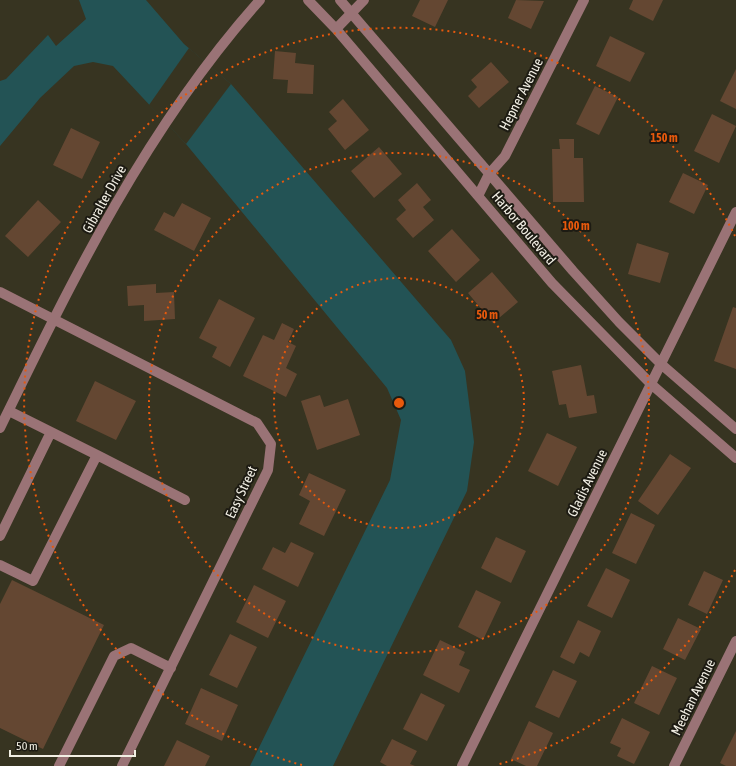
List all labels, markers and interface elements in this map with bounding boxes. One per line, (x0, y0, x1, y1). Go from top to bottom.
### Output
street label: Hepner Avenue (496, 55, 546, 133)
text: 150 m (650, 131, 678, 145)
street label: Gibralter Drive (79, 162, 129, 236)
street label: Harbor Boulevard (489, 188, 559, 268)
text: 100 m (562, 219, 590, 233)
text: 50 m (476, 308, 498, 322)
centre of rings (392, 396, 406, 410)
street label: Gladis Avenue (564, 447, 610, 519)
street label: Easy Street (222, 463, 260, 521)
street label: Meehan Avenue (668, 656, 718, 738)
scale bar (10, 732, 135, 758)
text: 50 m (16, 739, 38, 753)

